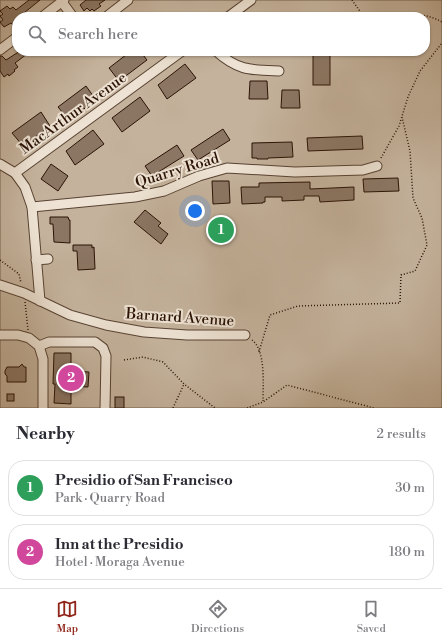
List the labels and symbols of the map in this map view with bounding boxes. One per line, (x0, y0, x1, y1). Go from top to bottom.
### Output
street label: MacArthur Avenue (16, 68, 130, 159)
street label: Quarry Road (133, 149, 222, 192)
your location (185, 201, 205, 221)
pin: 1 (208, 215, 234, 245)
street label: Barnard Avenue (124, 304, 235, 331)
pin: 2 (58, 363, 84, 393)

